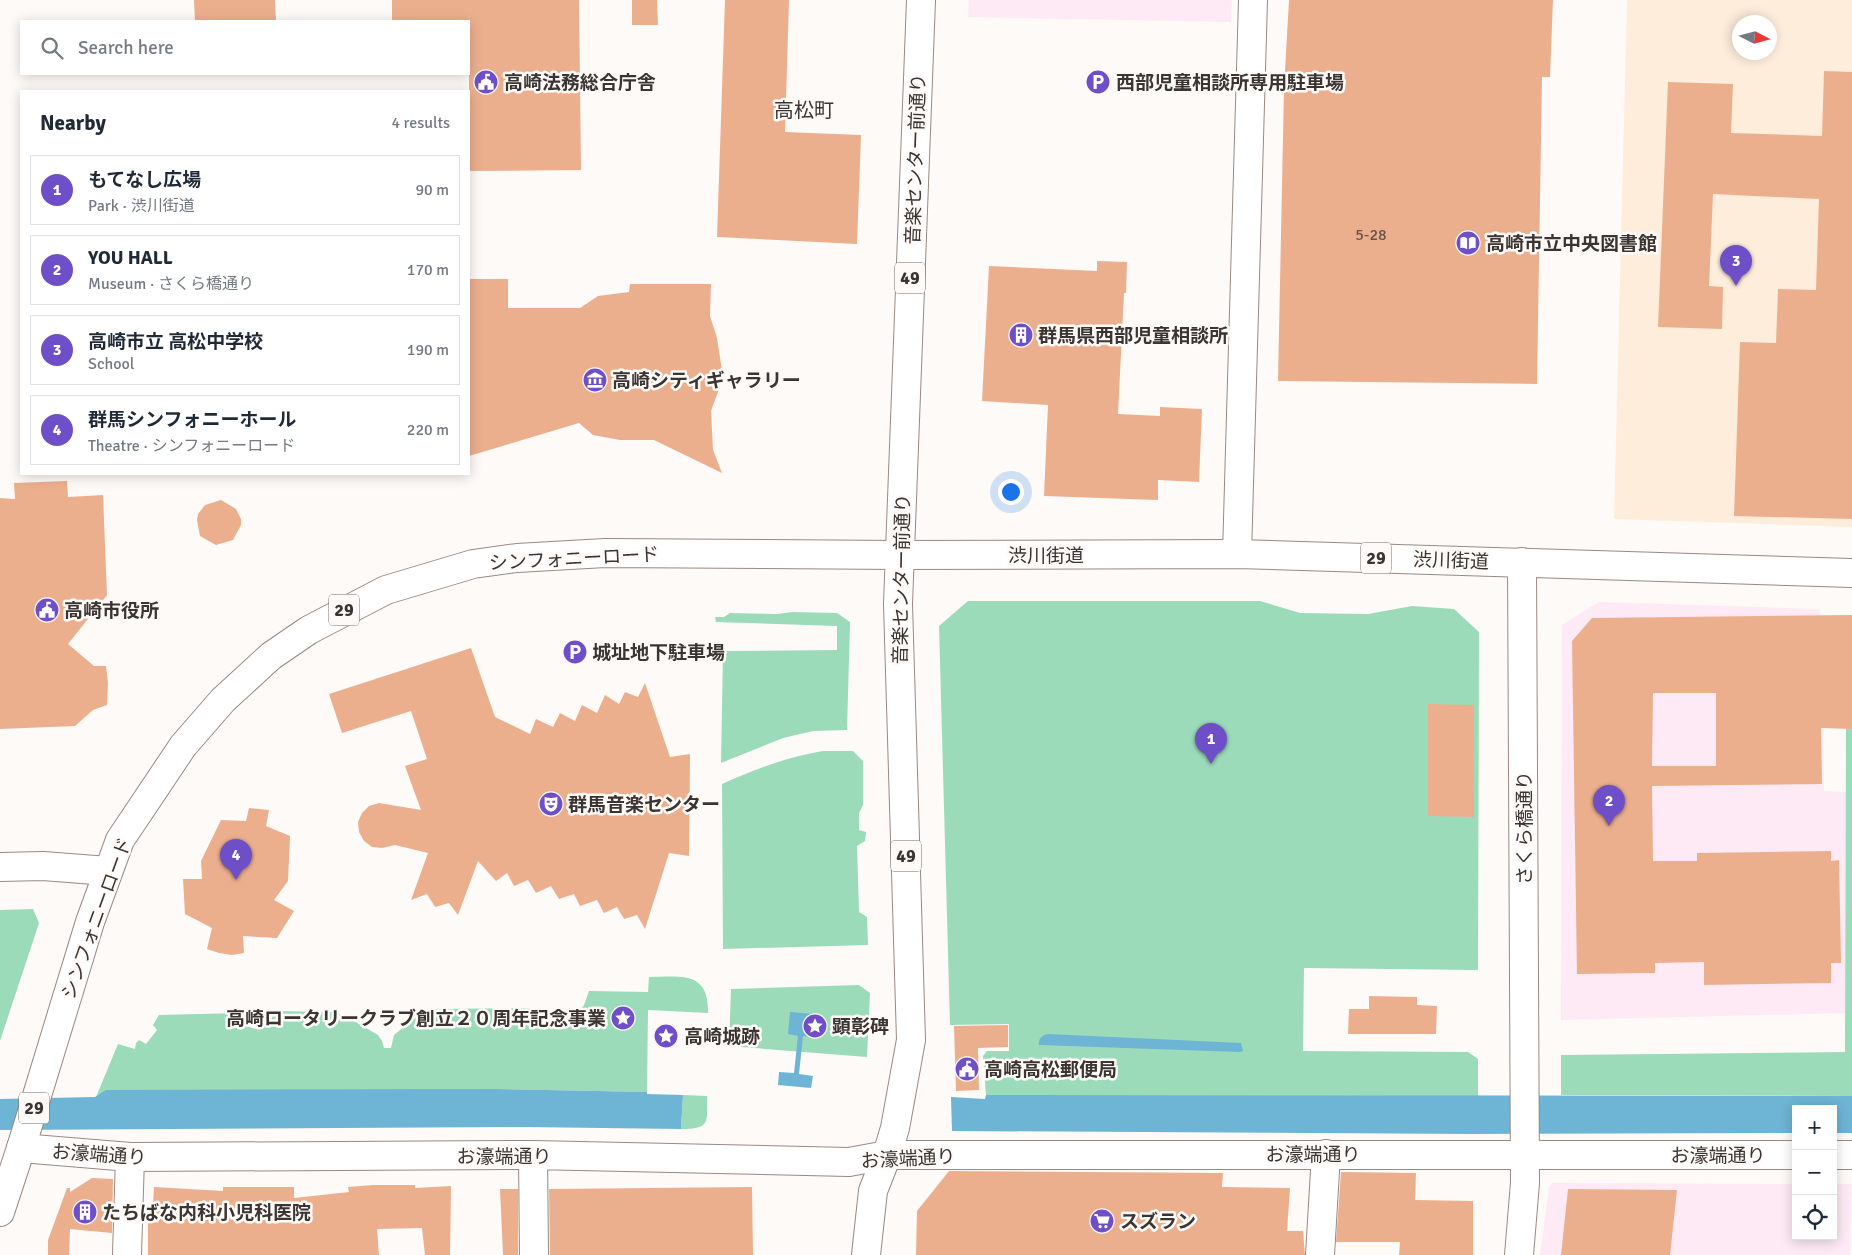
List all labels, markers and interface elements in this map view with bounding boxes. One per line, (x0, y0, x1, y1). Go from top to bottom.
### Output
north arrow (1732, 15, 1777, 60)
search box (20, 20, 470, 75)
icon: search (38, 34, 66, 62)
text: Search here (78, 36, 174, 60)
public building icon: 高崎法務総合庁舎 (473, 69, 499, 95)
parking icon: 西部児童相談所専用駐車場 (1085, 69, 1111, 95)
place label: 高崎法務総合庁舎 (504, 71, 656, 95)
place label: 西部児童相談所専用駐車場 (1116, 71, 1344, 95)
street label: 音楽センター前通り (901, 73, 931, 245)
district label: 高松町 (774, 98, 834, 123)
text: Nearby (40, 110, 106, 136)
text: 4 results (391, 113, 450, 133)
text: もてなし広場 (88, 168, 201, 192)
text: 1 (53, 180, 61, 200)
text: 90 m (415, 180, 449, 200)
text: Park · 渋川街道 (88, 196, 195, 216)
house number: 5-28 (1355, 225, 1387, 245)
library icon: 高崎市立中央図書館 (1455, 230, 1481, 256)
place label: 高崎市立中央図書館 (1486, 232, 1657, 256)
pin: 3 (1720, 245, 1752, 286)
text: YOU HALL (88, 246, 173, 270)
text: 2 (53, 260, 61, 280)
text: 170 m (407, 260, 449, 280)
road number: 49 (895, 262, 925, 294)
text: Museum · さくら橋通り (88, 274, 254, 294)
building icon: 群馬県西部児童相談所 (1008, 322, 1034, 348)
place label: 群馬県西部児童相談所 (1038, 324, 1228, 348)
text: 高崎市立 高松中学校 (88, 330, 263, 354)
text: 3 (53, 340, 61, 360)
text: 190 m (407, 340, 449, 360)
text: School (88, 354, 134, 374)
museum icon: 高崎シティギャラリー (582, 367, 608, 393)
place label: 高崎シティギャラリー (612, 369, 801, 393)
text: 群馬シンフォニーホール (88, 408, 296, 432)
text: 4 (53, 420, 61, 440)
text: 220 m (407, 420, 449, 440)
text: Theatre · シンフォニーロード (88, 436, 295, 456)
your location (998, 479, 1024, 505)
street label: 音楽センター前通り (889, 493, 915, 665)
road number: 29 (1361, 542, 1391, 574)
street label: シンフォニーロード (488, 543, 660, 575)
street label: 渋川街道 (1008, 544, 1084, 568)
street label: 渋川街道 (1413, 548, 1489, 574)
road number: 29 (329, 594, 359, 626)
public building icon: 高崎市役所 (34, 597, 60, 623)
place label: 高崎市役所 (64, 599, 159, 623)
parking icon: 城址地下駐車場 (562, 639, 588, 665)
place label: 城址地下駐車場 (592, 641, 725, 665)
pin: 1 (1195, 723, 1227, 764)
street label: さくら橋通り (1513, 771, 1537, 885)
pin: 2 (1593, 785, 1625, 826)
theatre icon: 群馬音楽センター (538, 791, 564, 817)
place label: 群馬音楽センター (568, 793, 720, 817)
street label: シンフォニーロード (57, 834, 137, 1003)
pin: 4 (220, 839, 252, 880)
road number: 49 (891, 840, 921, 871)
place icon: 高崎ロータリークラブ創立２０周年記念事業 (610, 1005, 636, 1031)
place label: 高崎ロータリークラブ創立２０周年記念事業 (226, 1007, 606, 1031)
place icon: 顕彰碑 (802, 1013, 828, 1039)
place label: 顕彰碑 (832, 1015, 889, 1039)
place icon: 高崎城跡 (653, 1023, 679, 1049)
place label: 高崎城跡 (684, 1025, 760, 1049)
public building icon: 高崎高松郵便局 (954, 1056, 980, 1082)
place label: 高崎高松郵便局 (984, 1058, 1117, 1082)
road number: 29 (19, 1092, 49, 1124)
map controls (1792, 1105, 1837, 1240)
button: + (1792, 1105, 1837, 1150)
street label: お濠端通り (51, 1140, 147, 1170)
street label: お濠端通り (1265, 1143, 1361, 1167)
street label: お濠端通り (1670, 1144, 1766, 1168)
street label: お濠端通り (456, 1145, 552, 1169)
street label: お濠端通り (860, 1145, 956, 1173)
button: − (1792, 1150, 1837, 1195)
button: locate (1792, 1195, 1837, 1240)
building icon: たちばな内科小児科医院 (72, 1199, 98, 1225)
place label: たちばな内科小児科医院 (102, 1201, 311, 1225)
supermarket icon: スズラン (1089, 1208, 1115, 1234)
place label: スズラン (1120, 1210, 1196, 1234)

